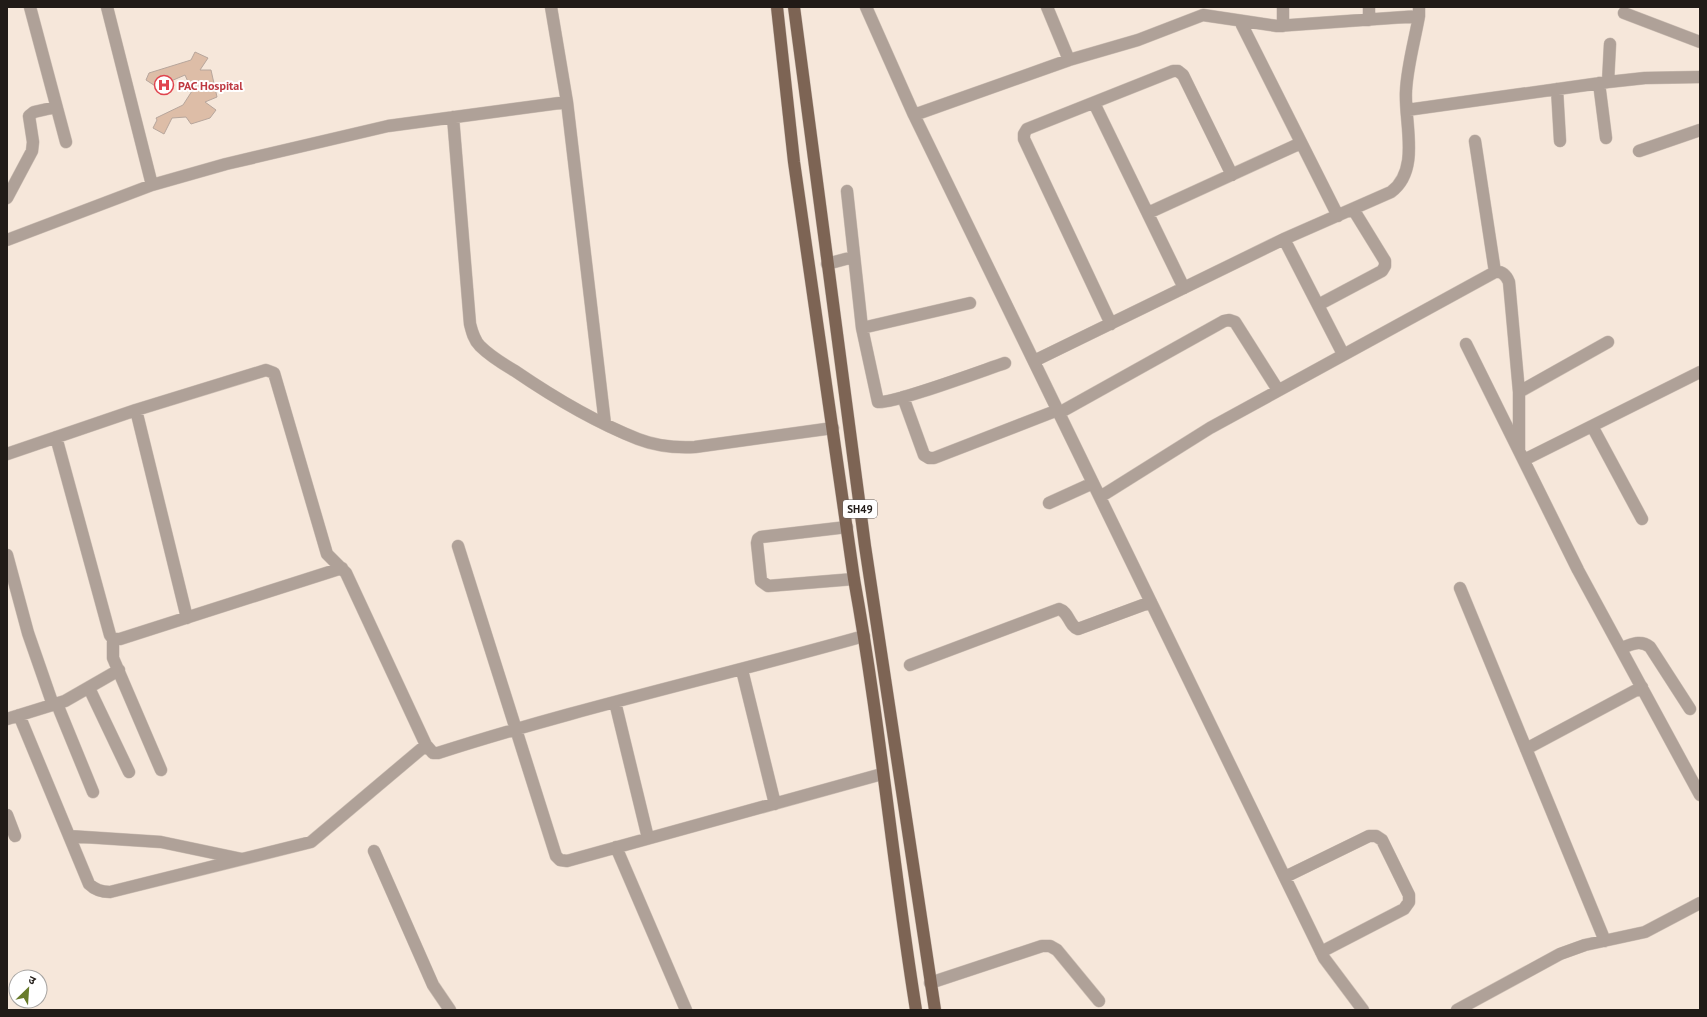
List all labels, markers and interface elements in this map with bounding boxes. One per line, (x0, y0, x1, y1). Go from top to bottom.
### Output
hospital icon: PAC Hospital (153, 74, 175, 96)
place label: PAC Hospital (178, 78, 243, 93)
road number: SH49 (843, 500, 877, 518)
north arrow (8, 969, 48, 1009)
text: उ (26, 972, 39, 988)

